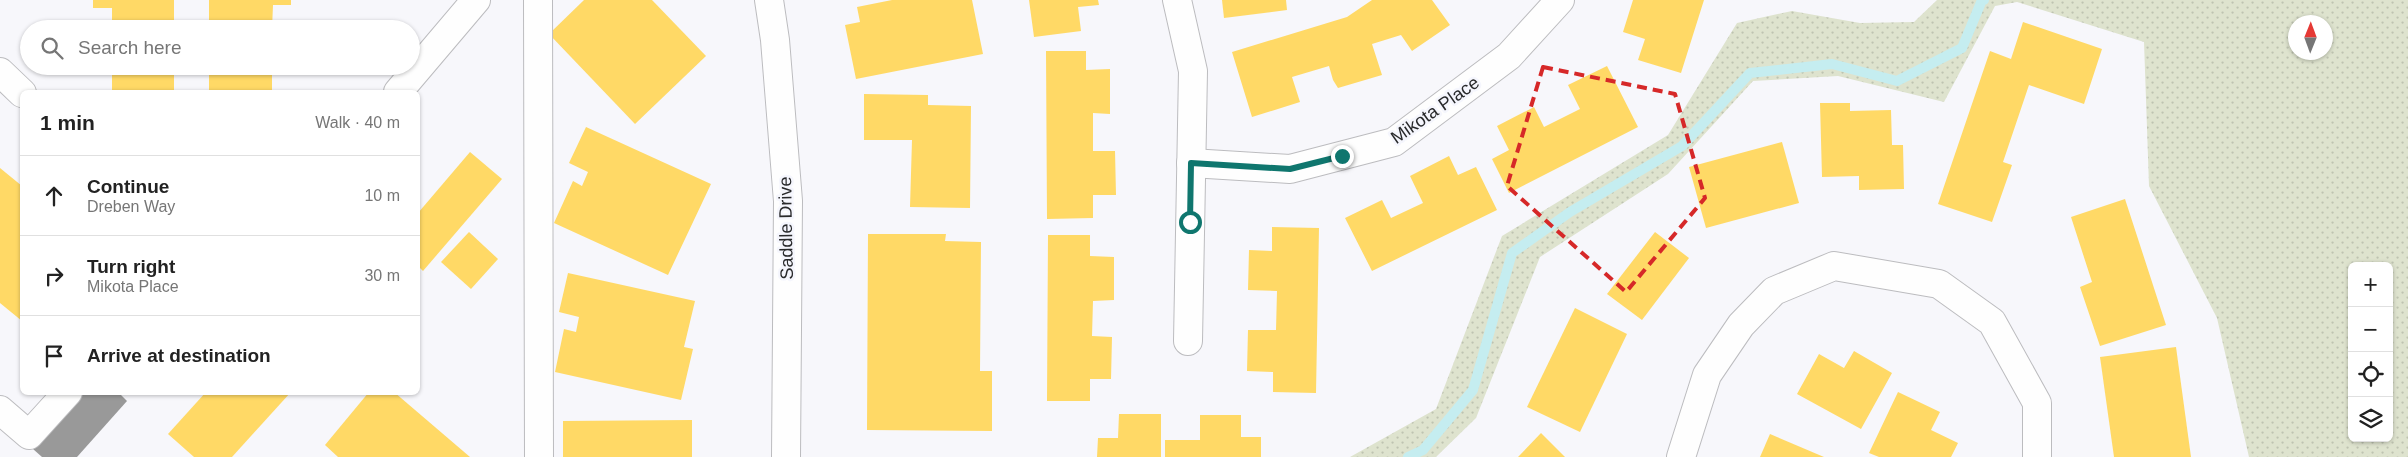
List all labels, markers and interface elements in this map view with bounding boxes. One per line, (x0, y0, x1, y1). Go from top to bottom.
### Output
north arrow (2288, 15, 2333, 60)
search box (20, 20, 420, 75)
icon: search (38, 34, 66, 62)
text: Search here (78, 37, 182, 58)
street label: Mikota Place (1387, 72, 1483, 148)
text: 1 min (40, 111, 95, 134)
text: Walk · 40 m (315, 114, 400, 131)
route end (1331, 145, 1354, 168)
text: Continue (87, 176, 169, 197)
street label: Saddle Drive (775, 176, 797, 280)
icon: ahead (40, 182, 68, 210)
text: 10 m (364, 187, 400, 204)
text: Dreben Way (87, 198, 175, 215)
route start (1179, 211, 1202, 234)
text: Turn right (87, 256, 175, 277)
icon: right (40, 262, 68, 290)
map controls (2348, 262, 2393, 442)
button: + (2348, 262, 2393, 307)
text: 30 m (364, 267, 400, 284)
text: Mikota Place (87, 278, 179, 295)
button: − (2348, 307, 2393, 352)
icon: arrive (40, 342, 68, 370)
text: Arrive at destination (87, 345, 271, 366)
button: locate (2348, 352, 2393, 397)
button: layers (2348, 397, 2393, 442)

